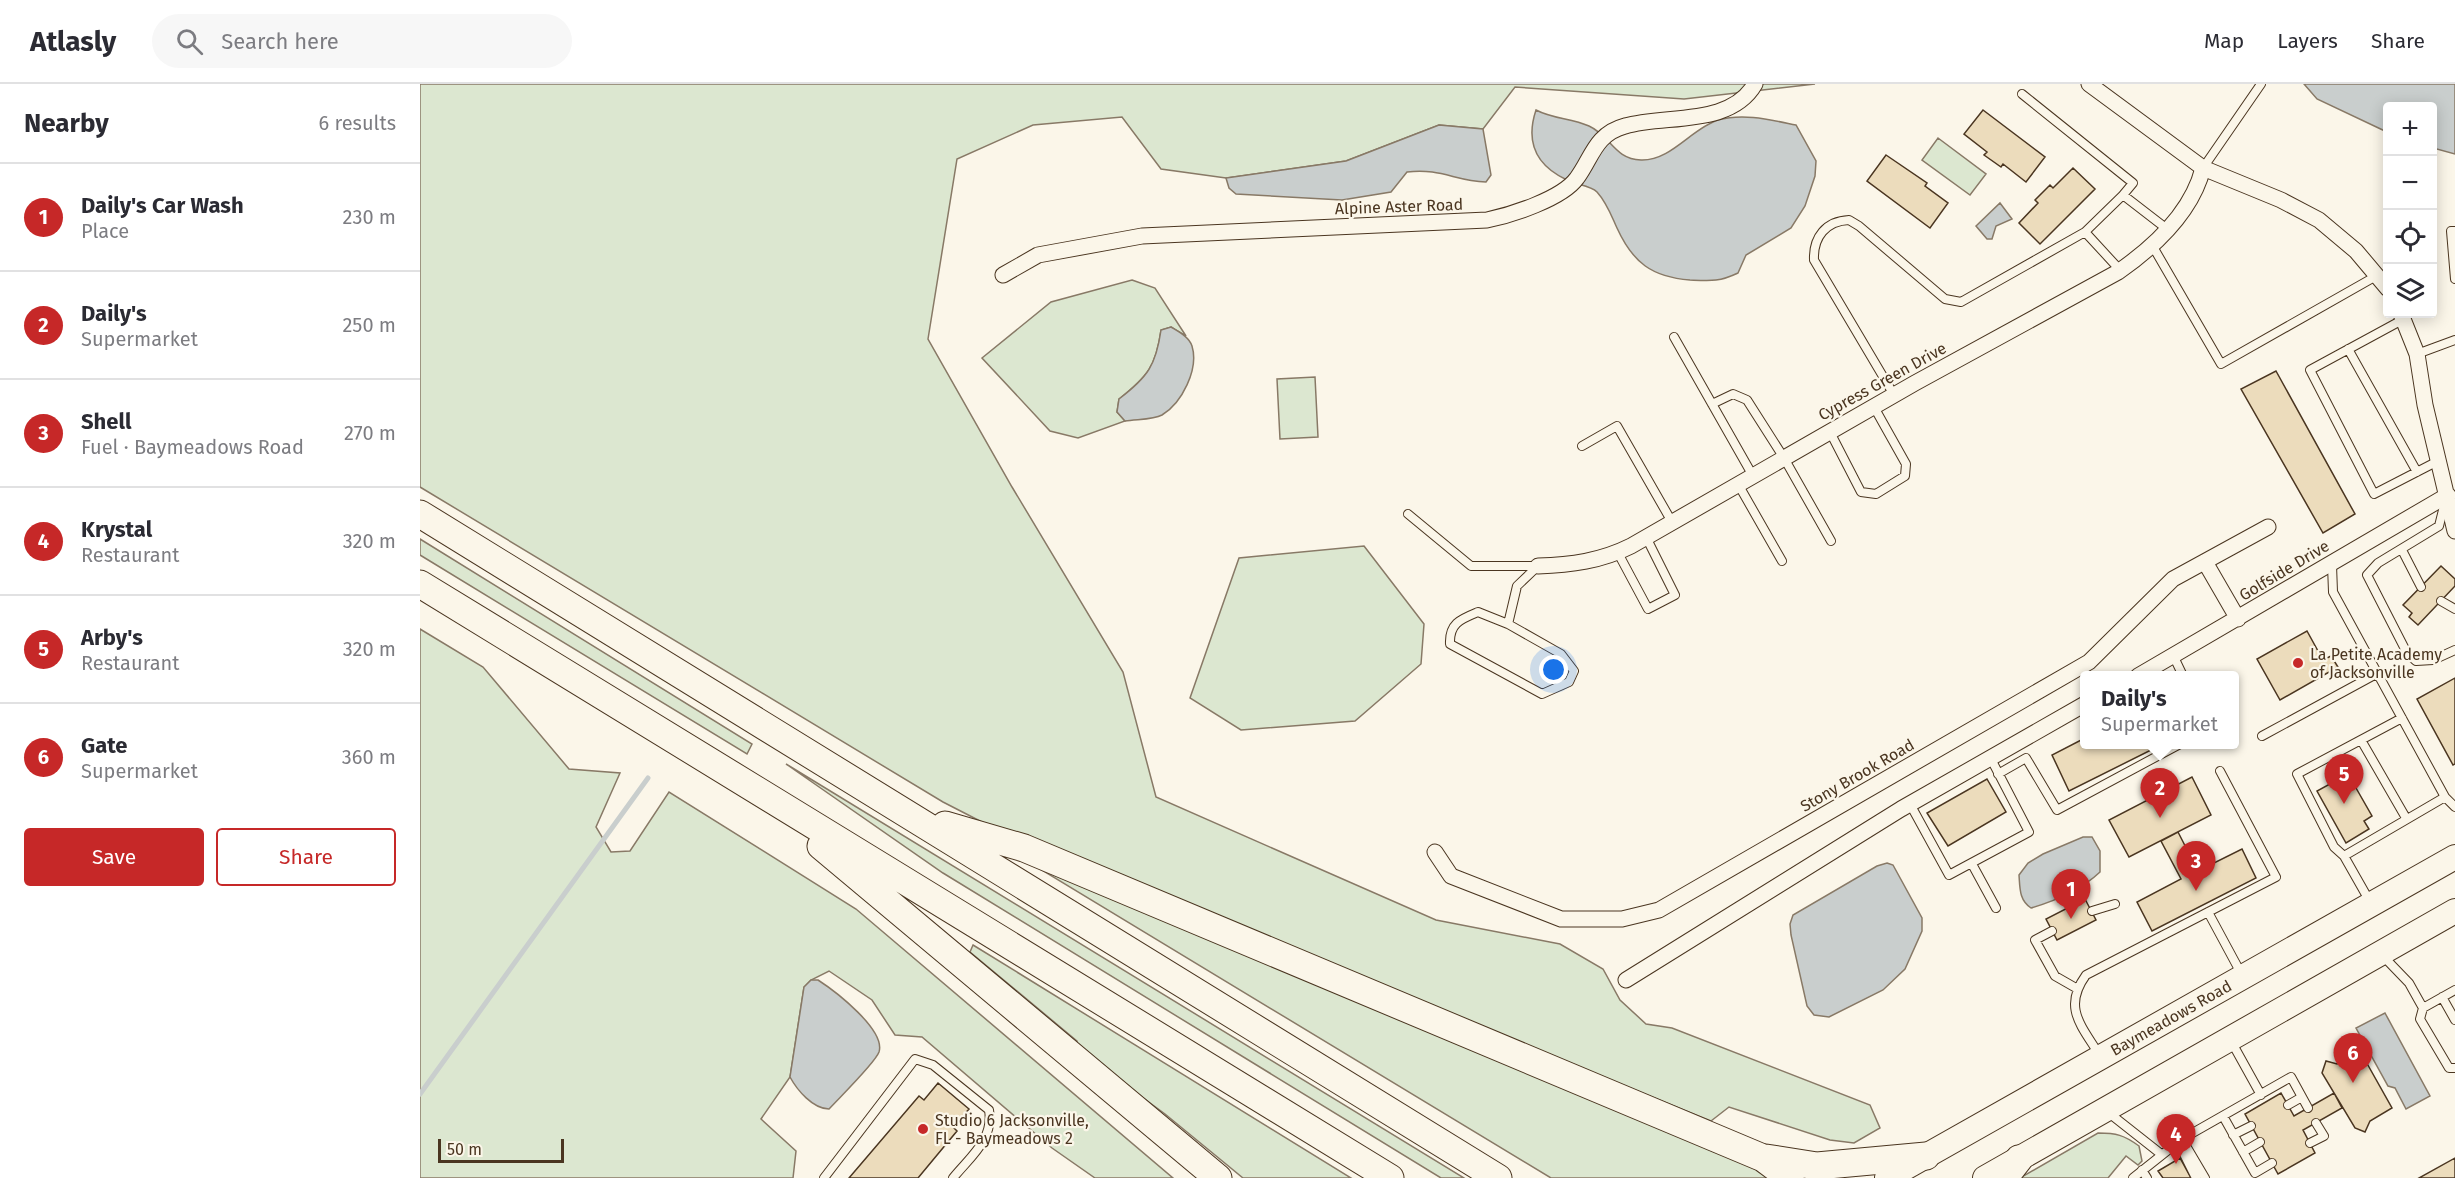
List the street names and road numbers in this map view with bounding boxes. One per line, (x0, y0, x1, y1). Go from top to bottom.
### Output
street label: Alpine Aster Road (1335, 195, 1464, 218)
street label: Cypress Green Drive (1815, 338, 1950, 424)
street label: Golfside Drive (2236, 536, 2333, 605)
street label: Stony Brook Road (1797, 735, 1918, 816)
street label: Baymeadows Road (2107, 976, 2235, 1060)

